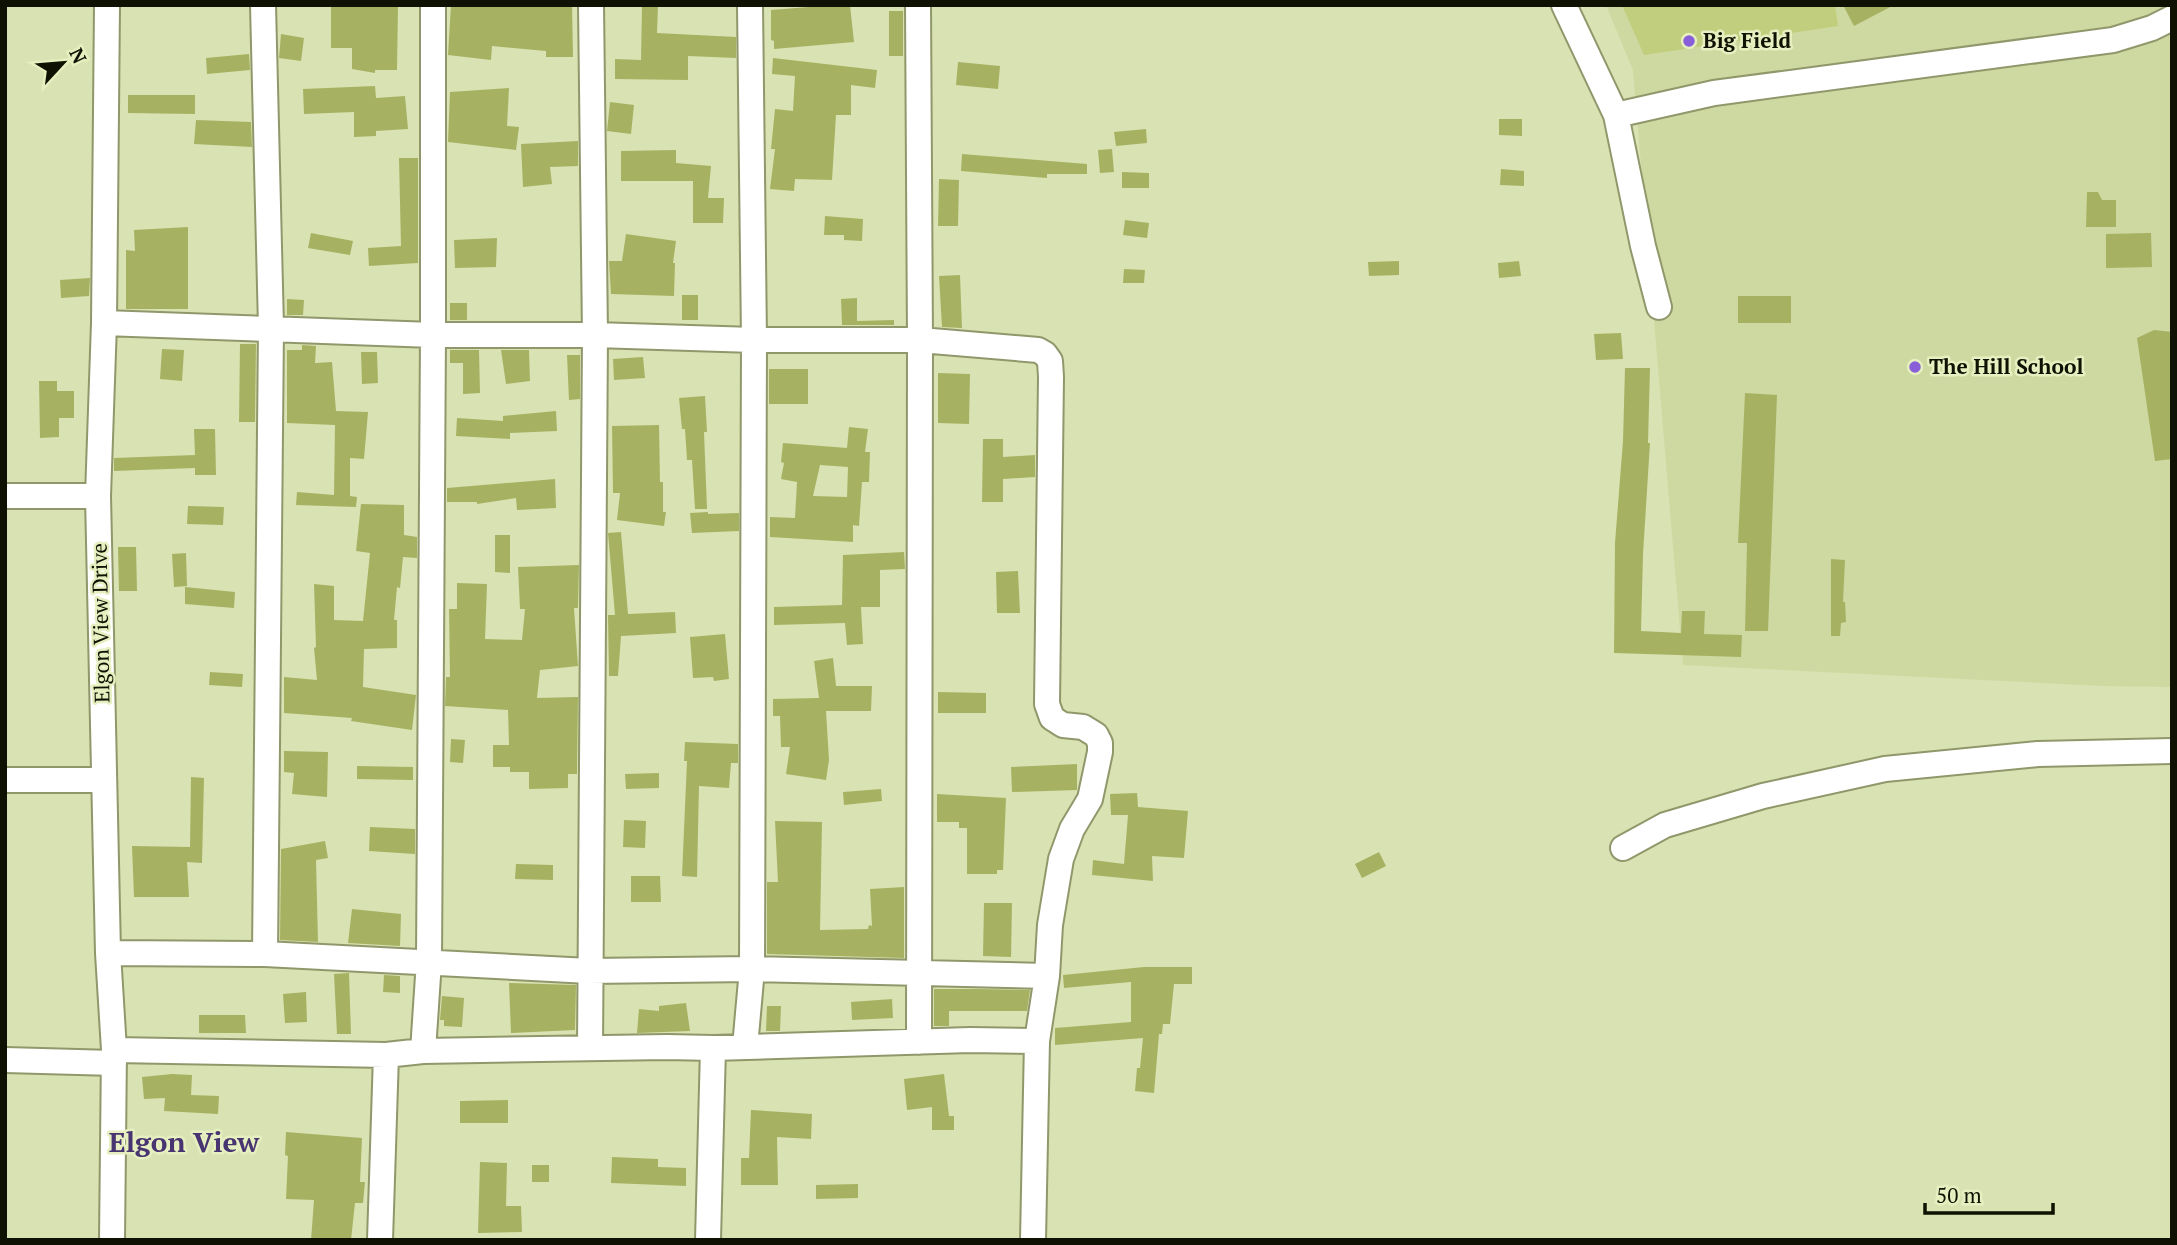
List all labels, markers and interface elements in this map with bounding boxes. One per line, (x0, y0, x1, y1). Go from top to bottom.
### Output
place label: Big Field (1703, 26, 1791, 54)
north arrow (28, 28, 98, 98)
marker: Big Field (1681, 33, 1697, 49)
text: N (64, 43, 93, 68)
place label: The Hill School (1929, 352, 2083, 380)
marker: The Hill School (1907, 359, 1923, 375)
street label: Elgon View Drive (85, 543, 115, 703)
district label: Elgon View (109, 1123, 260, 1160)
scale bar (1925, 1172, 2053, 1216)
text: 50 m (1936, 1181, 1982, 1209)

